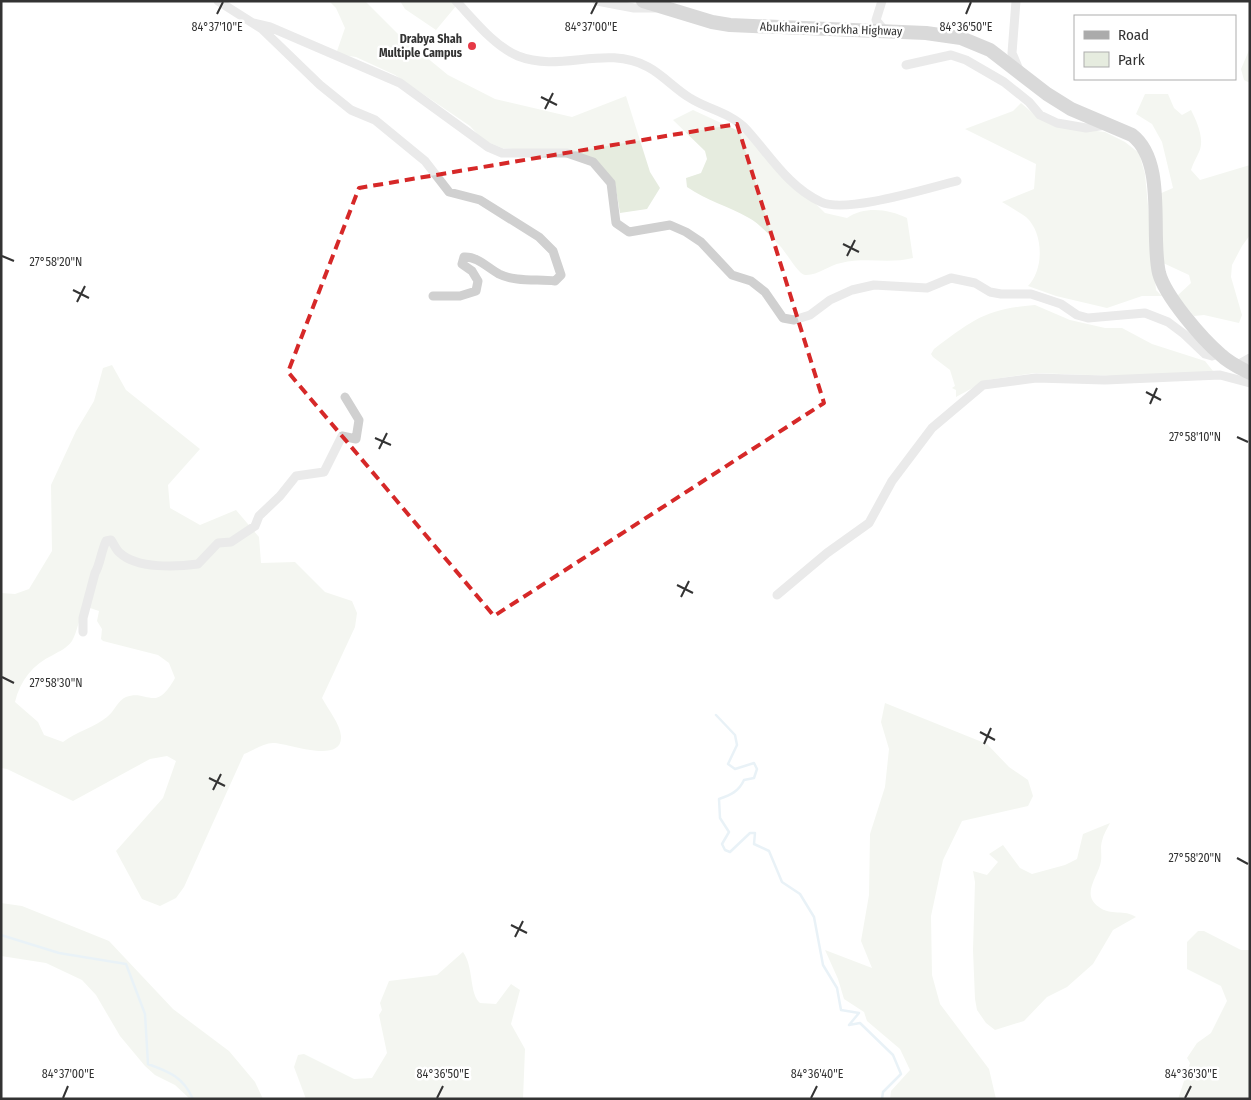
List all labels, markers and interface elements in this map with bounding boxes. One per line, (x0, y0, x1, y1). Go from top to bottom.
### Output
legend (1074, 15, 1236, 80)
text: 84°37'10"E (191, 20, 243, 34)
text: 84°37'00"E (565, 20, 618, 34)
street label: Abukhaireni-Gorkha Highway (760, 20, 903, 39)
text: 84°36'50"E (940, 20, 993, 34)
text: Road (1118, 26, 1149, 44)
place label: Drabya Shah Multiple Campus (379, 32, 463, 60)
marker: Drabya Shah Multiple Campus (466, 40, 478, 52)
text: Park (1118, 51, 1145, 69)
text: 27°58'20"N (30, 255, 82, 269)
text: 27°58'10"N (1169, 430, 1221, 444)
text: 27°58'30"N (30, 676, 82, 690)
text: 27°58'20"N (1169, 851, 1221, 865)
text: 84°37'00"E (42, 1067, 95, 1081)
text: 84°36'50"E (417, 1067, 470, 1081)
text: 84°36'40"E (791, 1067, 844, 1081)
text: 84°36'30"E (1165, 1067, 1218, 1081)

